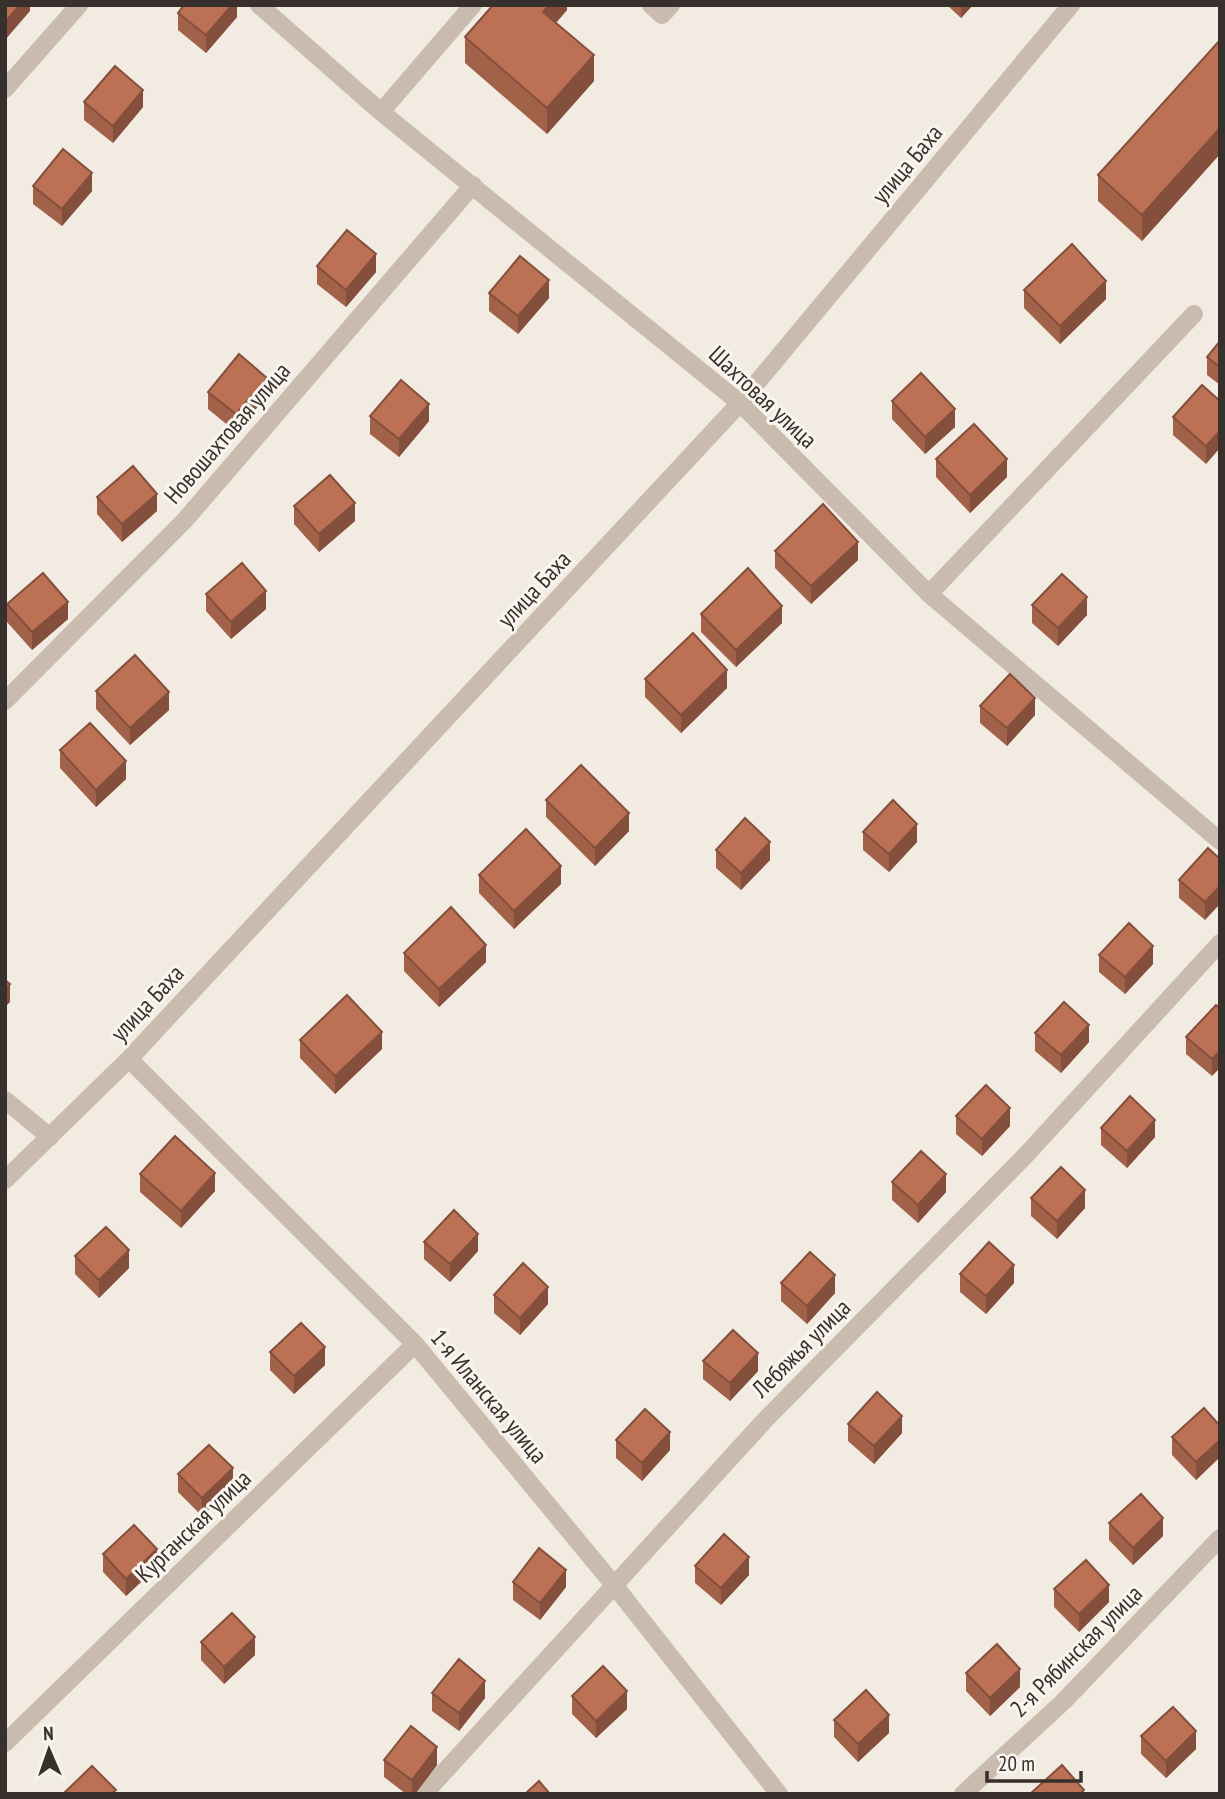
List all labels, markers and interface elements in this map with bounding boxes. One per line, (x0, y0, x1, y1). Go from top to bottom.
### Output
street label: улица Баха (865, 118, 949, 210)
street label: Шахтовая улица (702, 339, 824, 455)
street label: Новошахтовая улица (157, 356, 297, 510)
street label: улица Баха (491, 544, 577, 634)
street label: улица Баха (104, 958, 190, 1048)
street label: Лебяжья улица (744, 1292, 857, 1405)
street label: 1-я Иланская улица (424, 1322, 554, 1470)
street label: Курганская улица (129, 1463, 257, 1589)
street label: 2-я Рябинская улица (1003, 1578, 1149, 1724)
north arrow (14, 1715, 84, 1785)
text: N (43, 1721, 54, 1745)
scale bar (987, 1740, 1082, 1784)
text: 20 m (998, 1750, 1035, 1777)

